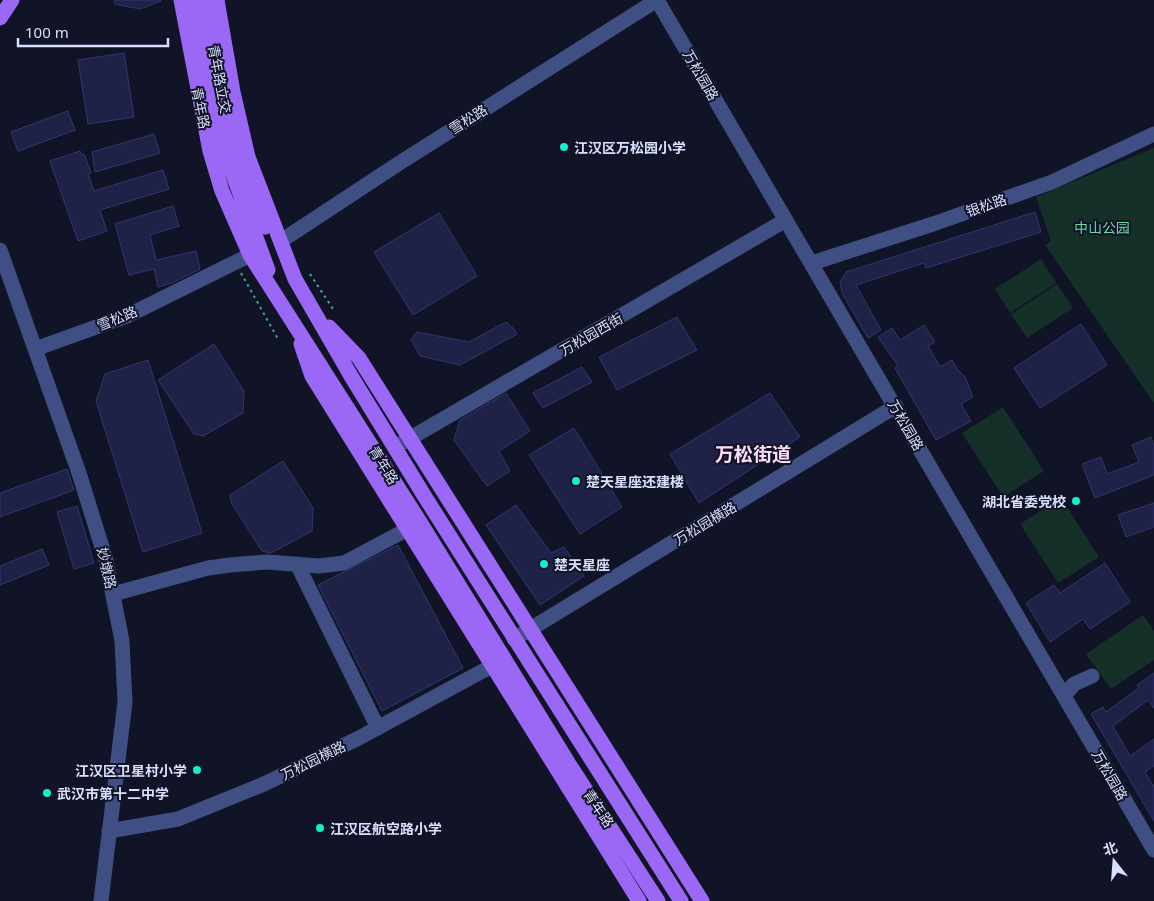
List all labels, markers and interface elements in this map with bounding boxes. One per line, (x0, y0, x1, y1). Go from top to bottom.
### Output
scale bar (18, 15, 168, 47)
text: 100 m (25, 22, 69, 42)
street label: 青年路立交 (204, 43, 236, 115)
street label: 万松园路 (679, 46, 723, 104)
street label: 青年路 (187, 85, 215, 131)
street label: 雪松路 (445, 100, 491, 138)
place label: 江汉区万松园小学 (574, 138, 686, 157)
marker: 江汉区万松园小学 (558, 141, 570, 153)
street label: 银松路 (963, 189, 1009, 221)
park label: 中山公园 (1074, 218, 1130, 237)
street label: 雪松路 (94, 301, 140, 335)
street label: 万松园西街 (556, 308, 626, 360)
street label: 万松园路 (884, 396, 928, 454)
district label: 万松街道 (715, 441, 791, 467)
street label: 青年路 (365, 442, 403, 488)
place label: 楚天星座还建楼 (586, 472, 684, 491)
marker: 楚天星座还建楼 (570, 475, 582, 487)
place label: 湖北省委党校 (982, 492, 1066, 511)
marker: 湖北省委党校 (1070, 495, 1082, 507)
street label: 万松园横路 (670, 497, 740, 549)
street label: 妙墩路 (93, 545, 121, 591)
place label: 楚天星座 (554, 555, 610, 574)
marker: 楚天星座 (538, 558, 550, 570)
street label: 万松园横路 (277, 736, 349, 784)
street label: 万松园路 (1088, 746, 1132, 804)
place label: 江汉区卫星村小学 (75, 761, 187, 780)
marker: 江汉区卫星村小学 (191, 764, 203, 776)
place label: 武汉市第十二中学 (57, 784, 169, 803)
street label: 青年路 (579, 785, 619, 831)
marker: 武汉市第十二中学 (41, 787, 53, 799)
place label: 江汉区航空路小学 (330, 819, 442, 838)
marker: 江汉区航空路小学 (314, 822, 326, 834)
north arrow (1089, 836, 1139, 886)
text: 北 (1101, 837, 1120, 859)

